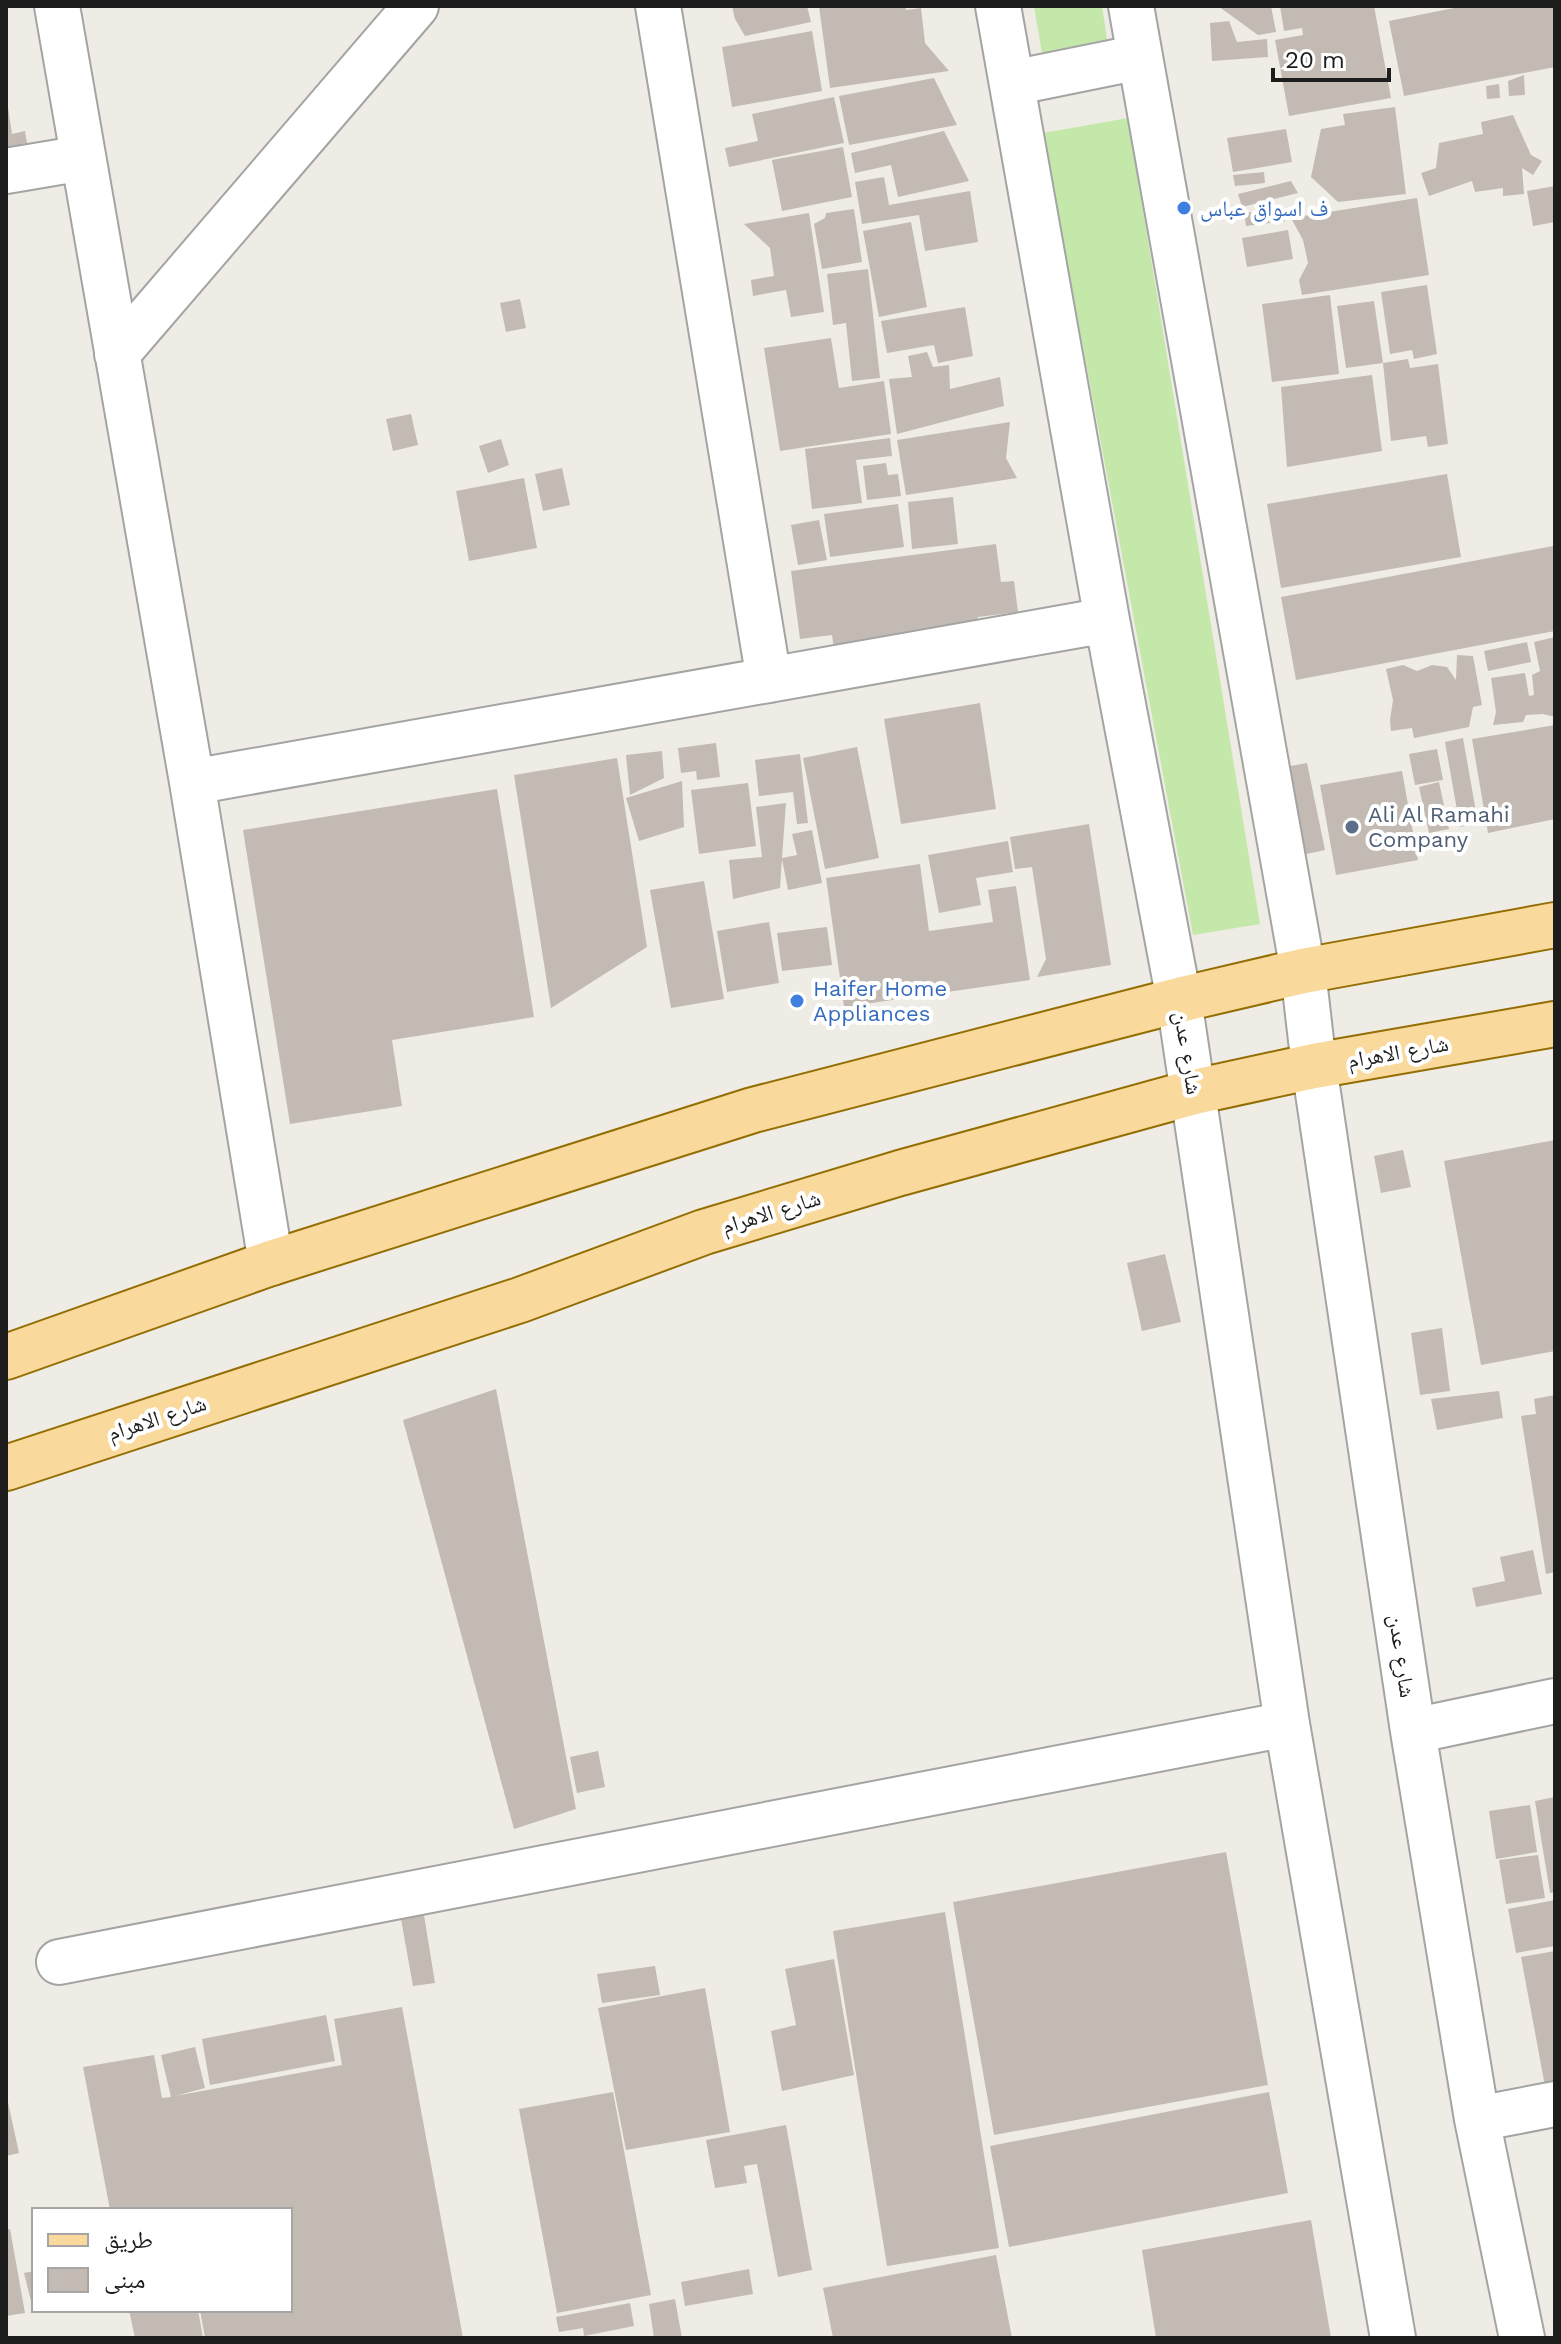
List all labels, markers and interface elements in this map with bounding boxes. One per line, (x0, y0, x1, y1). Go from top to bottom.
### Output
scale bar (1273, 32, 1389, 82)
text: 20 m (1285, 46, 1345, 74)
place label: ف اسواق عباس (1200, 196, 1329, 222)
marker: ف اسواق عباس (1175, 199, 1193, 217)
place label: Ali Al Ramahi Company (1368, 802, 1510, 852)
marker: Ali Al Ramahi Company (1343, 818, 1361, 836)
place label: Haifer Home Appliances (813, 976, 947, 1026)
marker: Haifer Home Appliances (788, 992, 806, 1010)
street label: شارع عدن (1168, 1010, 1207, 1096)
street label: شارع الاهرام (1346, 1031, 1451, 1075)
street label: شارع الاهرام (719, 1185, 824, 1241)
street label: شارع الاهرام (105, 1390, 210, 1448)
street label: شارع عدن (1383, 1613, 1420, 1699)
legend (32, 2208, 292, 2312)
text: طريق (104, 2226, 153, 2254)
text: مبنى (104, 2266, 145, 2294)

